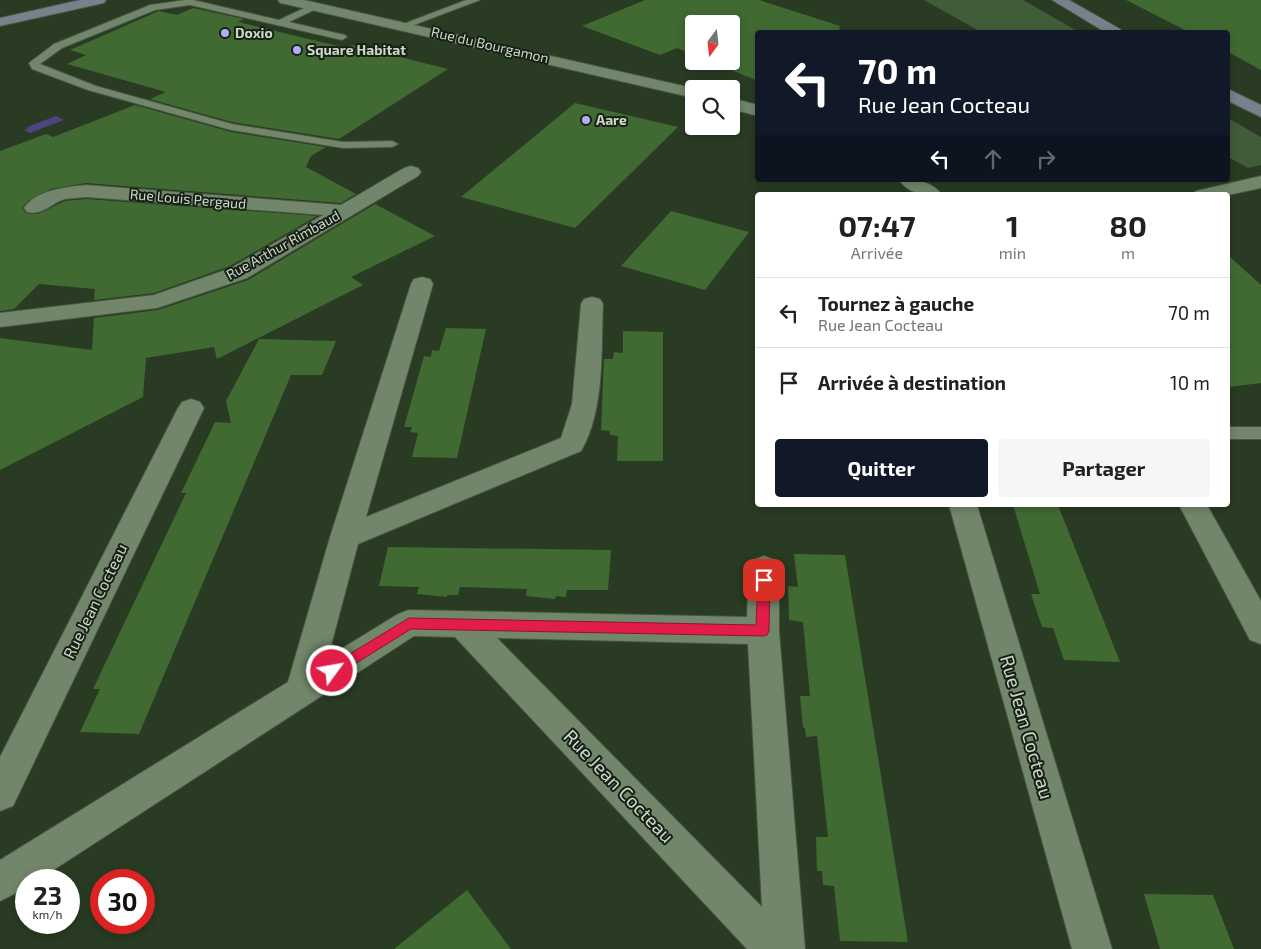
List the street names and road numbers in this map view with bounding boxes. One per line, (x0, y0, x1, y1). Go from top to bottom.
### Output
street label: Rue du Bourgamon (430, 23, 551, 66)
street label: Rue Louis Pergaud (129, 185, 247, 212)
street label: Rue Arthur Rimbaud (223, 206, 343, 283)
street label: Rue Jean Cocteau (59, 540, 131, 661)
street label: Rue Jean Cocteau (996, 652, 1059, 801)
street label: Rue Jean Cocteau (559, 724, 679, 847)

